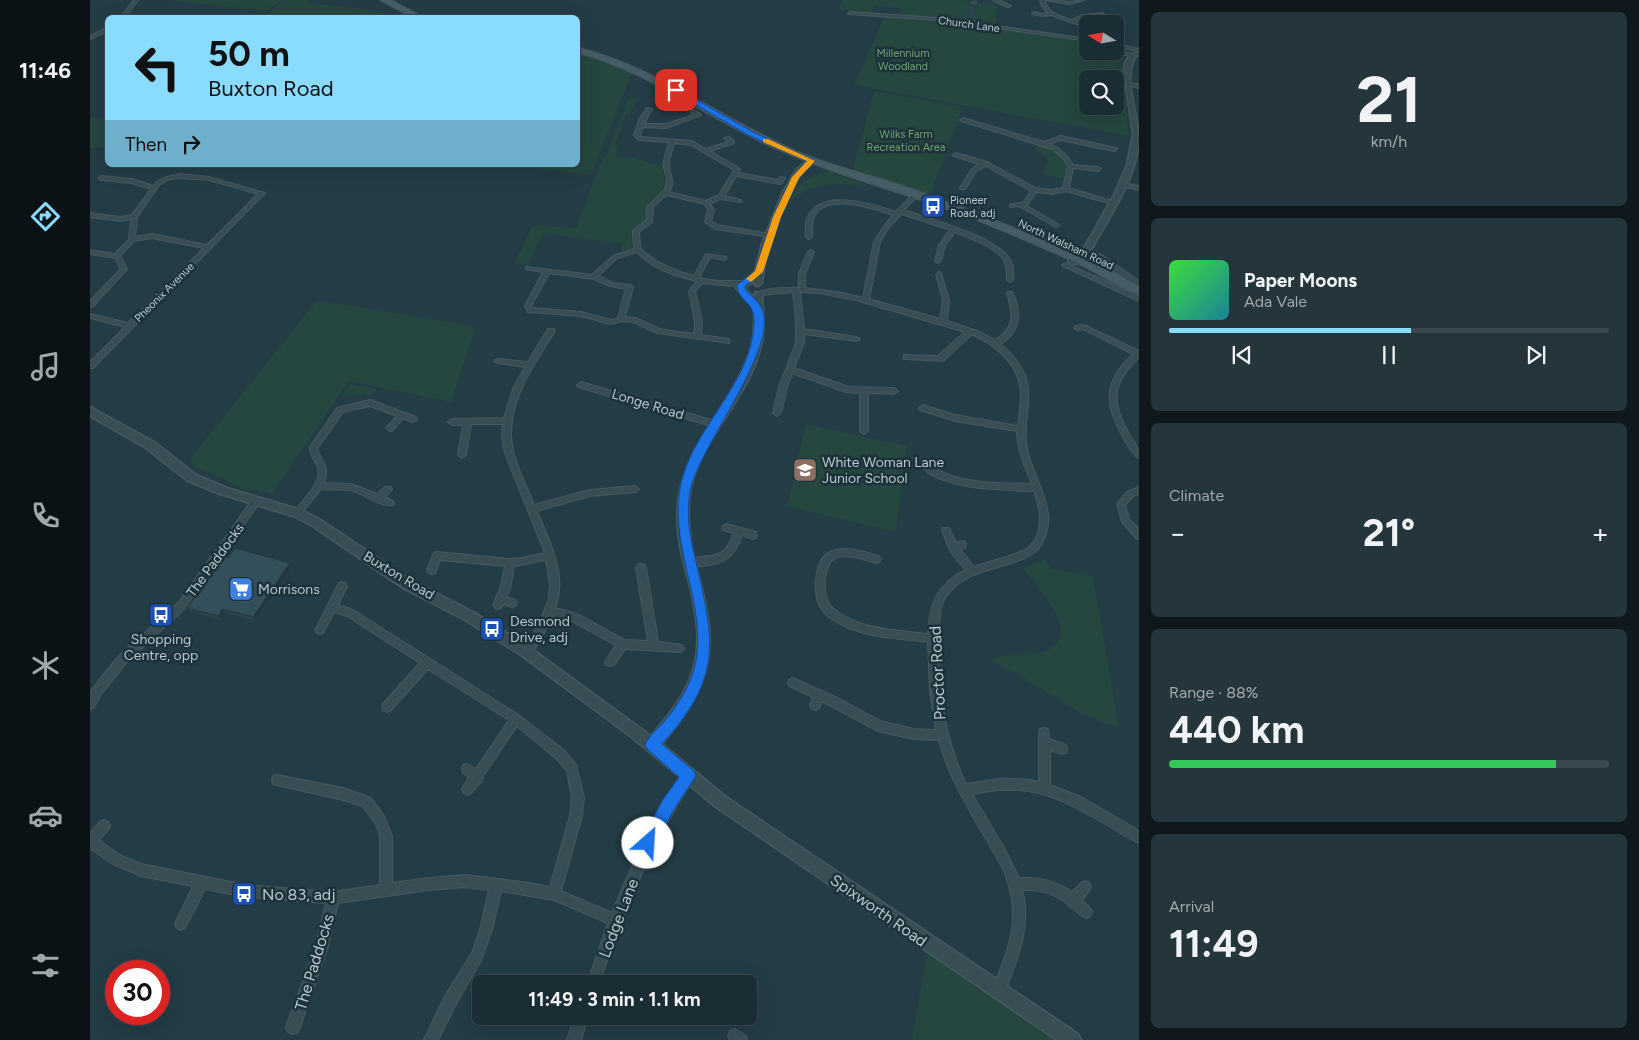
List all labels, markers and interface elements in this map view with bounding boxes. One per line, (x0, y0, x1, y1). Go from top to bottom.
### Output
street label: Church Lane (937, 14, 1001, 35)
north arrow (1079, 15, 1124, 60)
map controls (1079, 15, 1124, 115)
text: 50 m (208, 33, 290, 75)
icon: left (125, 35, 190, 100)
park label: Millennium Woodland (876, 47, 930, 73)
text: 11:46 (19, 57, 71, 84)
text: 21 (1356, 60, 1422, 138)
pin (655, 69, 697, 111)
button: search (1079, 70, 1124, 115)
text: Buxton Road (208, 75, 334, 102)
icon: arrive (662, 76, 690, 104)
park label: Wilks Farm Recreation Area (867, 128, 945, 154)
icon: right (177, 130, 205, 158)
text: km/h (1371, 132, 1407, 151)
text: Then (125, 133, 167, 156)
bus stop icon: Pioneer Road, adj (920, 193, 946, 219)
place label: Pioneer Road, adj (950, 194, 996, 220)
icon: directions (28, 199, 63, 234)
street label: North Walsham Road (1016, 217, 1116, 272)
street label: Pheonix Avenue (132, 260, 197, 325)
text: Paper Moons (1244, 269, 1357, 292)
text: Ada Vale (1244, 292, 1307, 311)
icon: previous (1228, 341, 1256, 369)
icon: pause (1375, 341, 1403, 369)
icon: next (1522, 341, 1550, 369)
icon: music (28, 349, 63, 384)
street label: Longe Road (610, 385, 686, 424)
place label: White Woman Lane Junior School (822, 454, 944, 487)
school or university icon: White Woman Lane Junior School (792, 457, 818, 483)
text: Climate (1169, 486, 1224, 505)
icon: phone (28, 498, 63, 533)
text: 21° (1363, 510, 1415, 556)
text: − (1169, 516, 1186, 550)
text: + (1592, 516, 1609, 550)
street label: The Paddocks (183, 520, 248, 601)
street label: Buxton Road (360, 548, 437, 603)
supermarket icon: Morrisons (228, 576, 254, 602)
place label: Morrisons (258, 581, 320, 598)
bus stop icon: Shopping Centre, opp (148, 602, 174, 628)
place label: Desmond Drive, adj (510, 613, 570, 646)
bus stop icon: Desmond Drive, adj (479, 616, 505, 642)
street label: Proctor Road (926, 626, 949, 720)
place label: Shopping Centre, opp (124, 631, 198, 664)
icon: climate (28, 648, 63, 683)
text: Range · 88% (1169, 683, 1258, 702)
text: 440 km (1169, 707, 1304, 753)
icon: car (28, 798, 63, 833)
position arrow (621, 816, 673, 868)
street label: Spixworth Road (827, 870, 931, 951)
street label: Lodge Lane (595, 876, 642, 960)
bus stop icon: No 83, adj (231, 881, 257, 907)
place label: No 83, adj (262, 885, 336, 904)
text: Arrival (1169, 897, 1214, 916)
street label: The Paddocks (291, 912, 338, 1013)
text: 11:49 (1169, 921, 1259, 967)
icon: filters (28, 948, 63, 983)
speed limit sign: 30 (105, 960, 170, 1025)
text: 11:49 · 3 min · 1.1 km (528, 988, 701, 1011)

